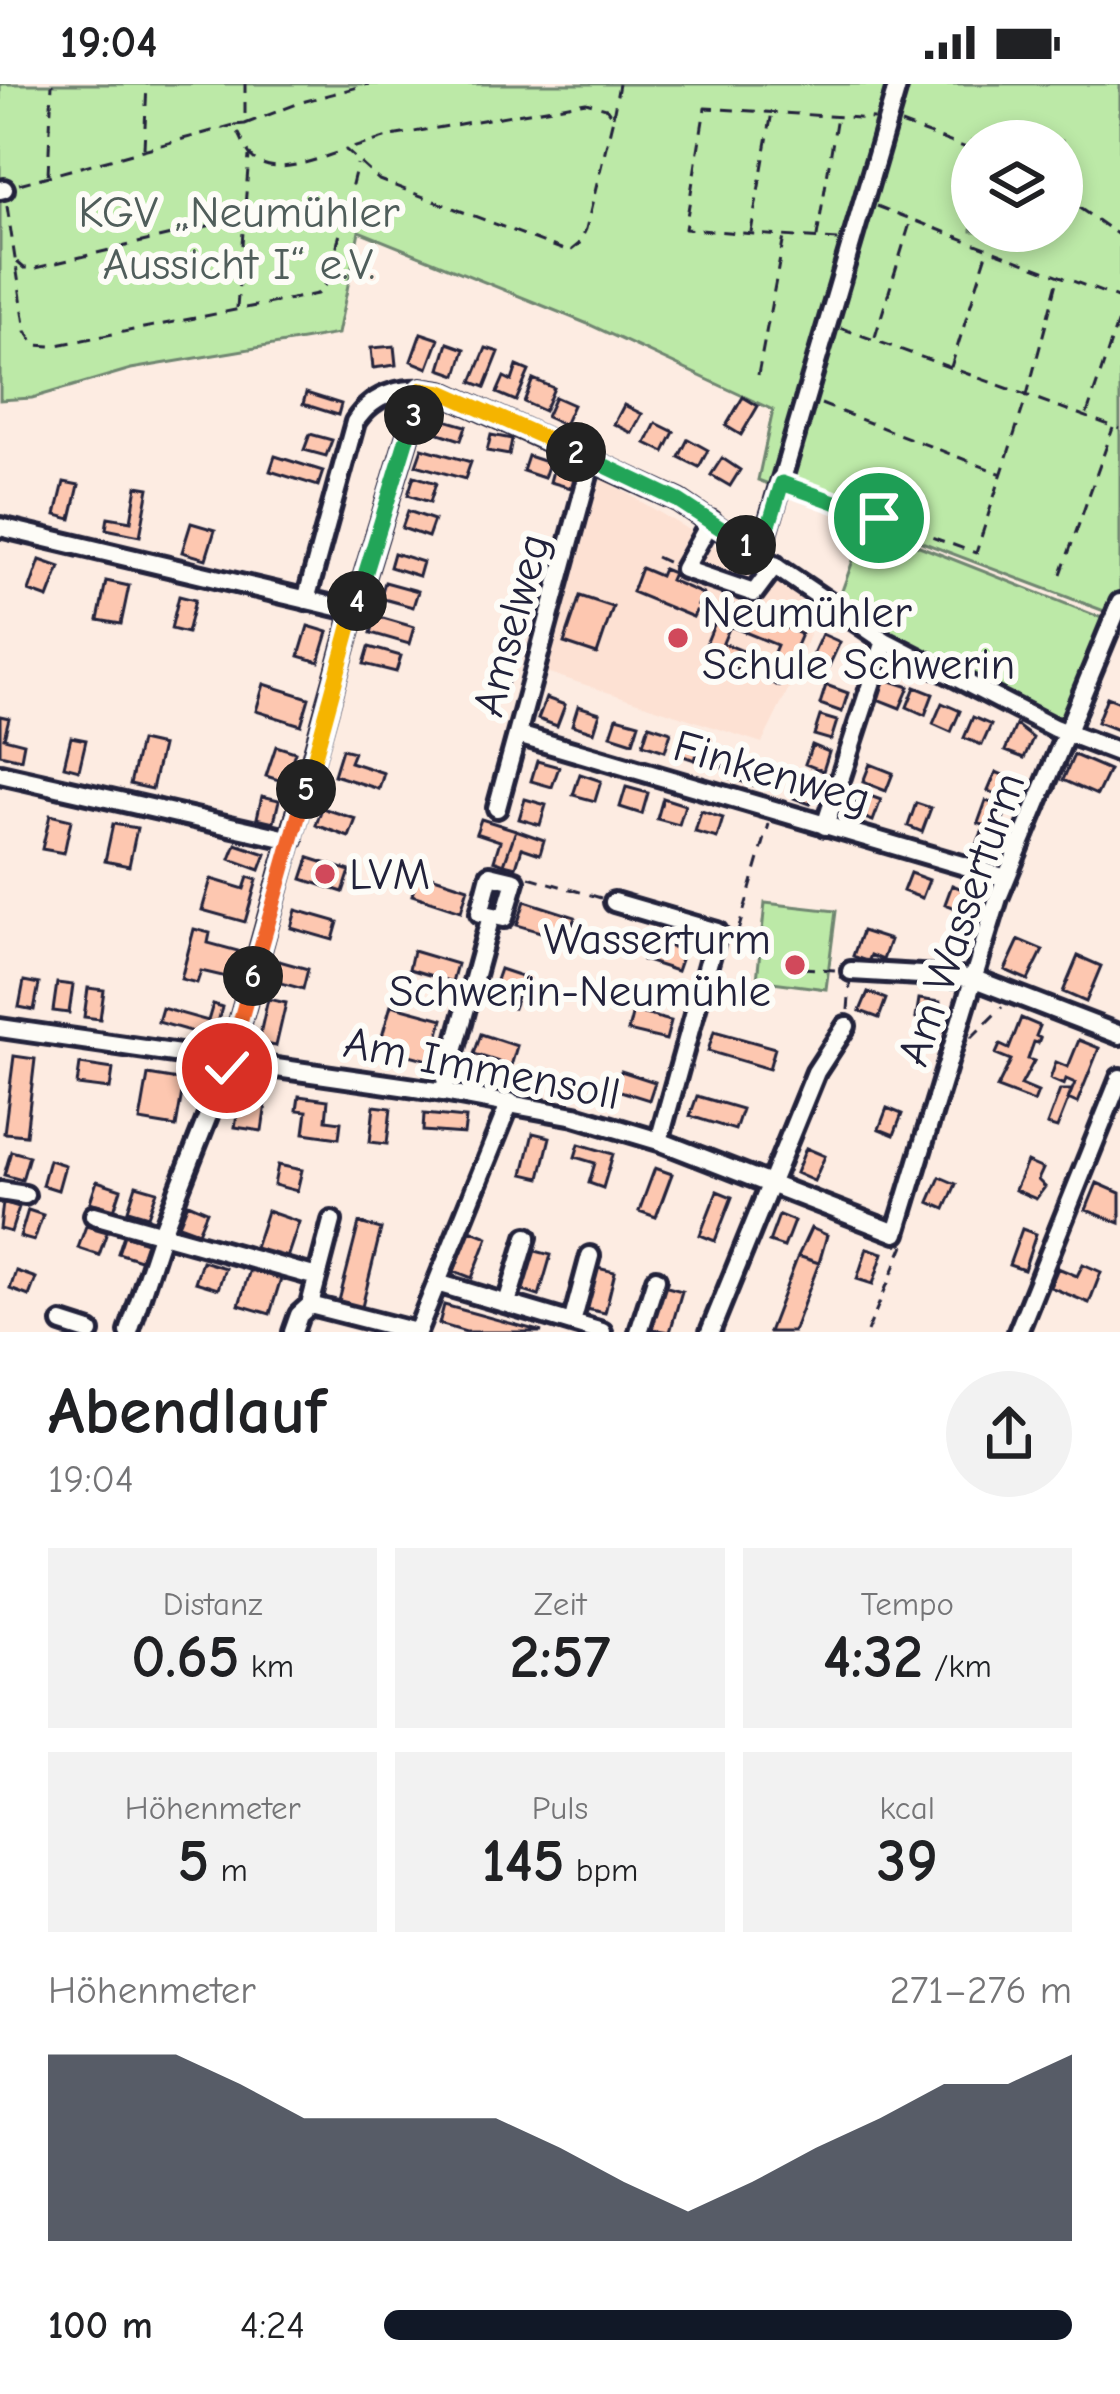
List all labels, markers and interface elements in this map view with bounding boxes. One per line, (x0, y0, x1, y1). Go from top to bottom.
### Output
text: 19:04 (60, 16, 157, 68)
map controls (951, 120, 1083, 252)
button: layers (951, 120, 1083, 252)
park label: KGV „Neumühler Aussicht I“ e.V. (78, 186, 400, 290)
pin: 3 (384, 385, 444, 445)
text: 3 (406, 396, 422, 434)
pin: 2 (546, 422, 606, 482)
text: 2 (568, 433, 584, 471)
pin (828, 467, 930, 569)
icon: arrive (846, 485, 912, 551)
pin: 1 (716, 515, 776, 575)
text: 1 (740, 526, 752, 564)
street label: Amselweg (462, 528, 560, 722)
pin: 4 (327, 571, 387, 631)
text: 4 (349, 582, 365, 620)
place label: Neumühler Schule Schwerin (702, 586, 1015, 690)
marker: Neumühler Schule Schwerin (665, 625, 691, 651)
street label: Finkenweg (668, 719, 876, 825)
pin: 5 (276, 759, 336, 819)
street label: Am Wasserturm (887, 766, 1035, 1072)
text: 5 (297, 770, 315, 808)
place label: LVM (349, 848, 430, 900)
marker: LVM (312, 861, 338, 887)
place label: Wasserturm Schwerin-Neumühle (389, 913, 771, 1017)
pin: 6 (223, 946, 283, 1006)
marker: Wasserturm Schwerin-Neumühle (782, 952, 808, 978)
text: 6 (244, 957, 262, 995)
street label: Am Immensoll (340, 1016, 624, 1120)
pin (176, 1017, 278, 1119)
icon: check (194, 1035, 260, 1101)
button: share (946, 1371, 1072, 1497)
text: Abendlauf (48, 1374, 326, 1450)
text: 19:04 (48, 1457, 134, 1502)
text: Distanz (163, 1585, 263, 1623)
text: Zeit (534, 1585, 586, 1623)
text: Tempo (861, 1585, 954, 1623)
text: 0.65 (131, 1623, 240, 1692)
text: 2:57 (509, 1623, 611, 1692)
text: 4:32 (823, 1623, 923, 1692)
text: km (240, 1647, 294, 1685)
text: /km (923, 1647, 992, 1685)
text: Höhenmeter (125, 1789, 301, 1827)
text: Puls (532, 1789, 588, 1827)
text: kcal (880, 1789, 935, 1827)
text: 5 (178, 1827, 209, 1896)
text: 145 (482, 1827, 565, 1896)
text: 39 (877, 1827, 938, 1896)
text: m (209, 1851, 248, 1889)
text: bpm (565, 1851, 638, 1889)
text: Höhenmeter (48, 1968, 256, 2013)
text: 271–276 m (889, 1968, 1072, 2013)
text: 100 m (48, 2303, 153, 2348)
text: 4:24 (240, 2303, 305, 2348)

